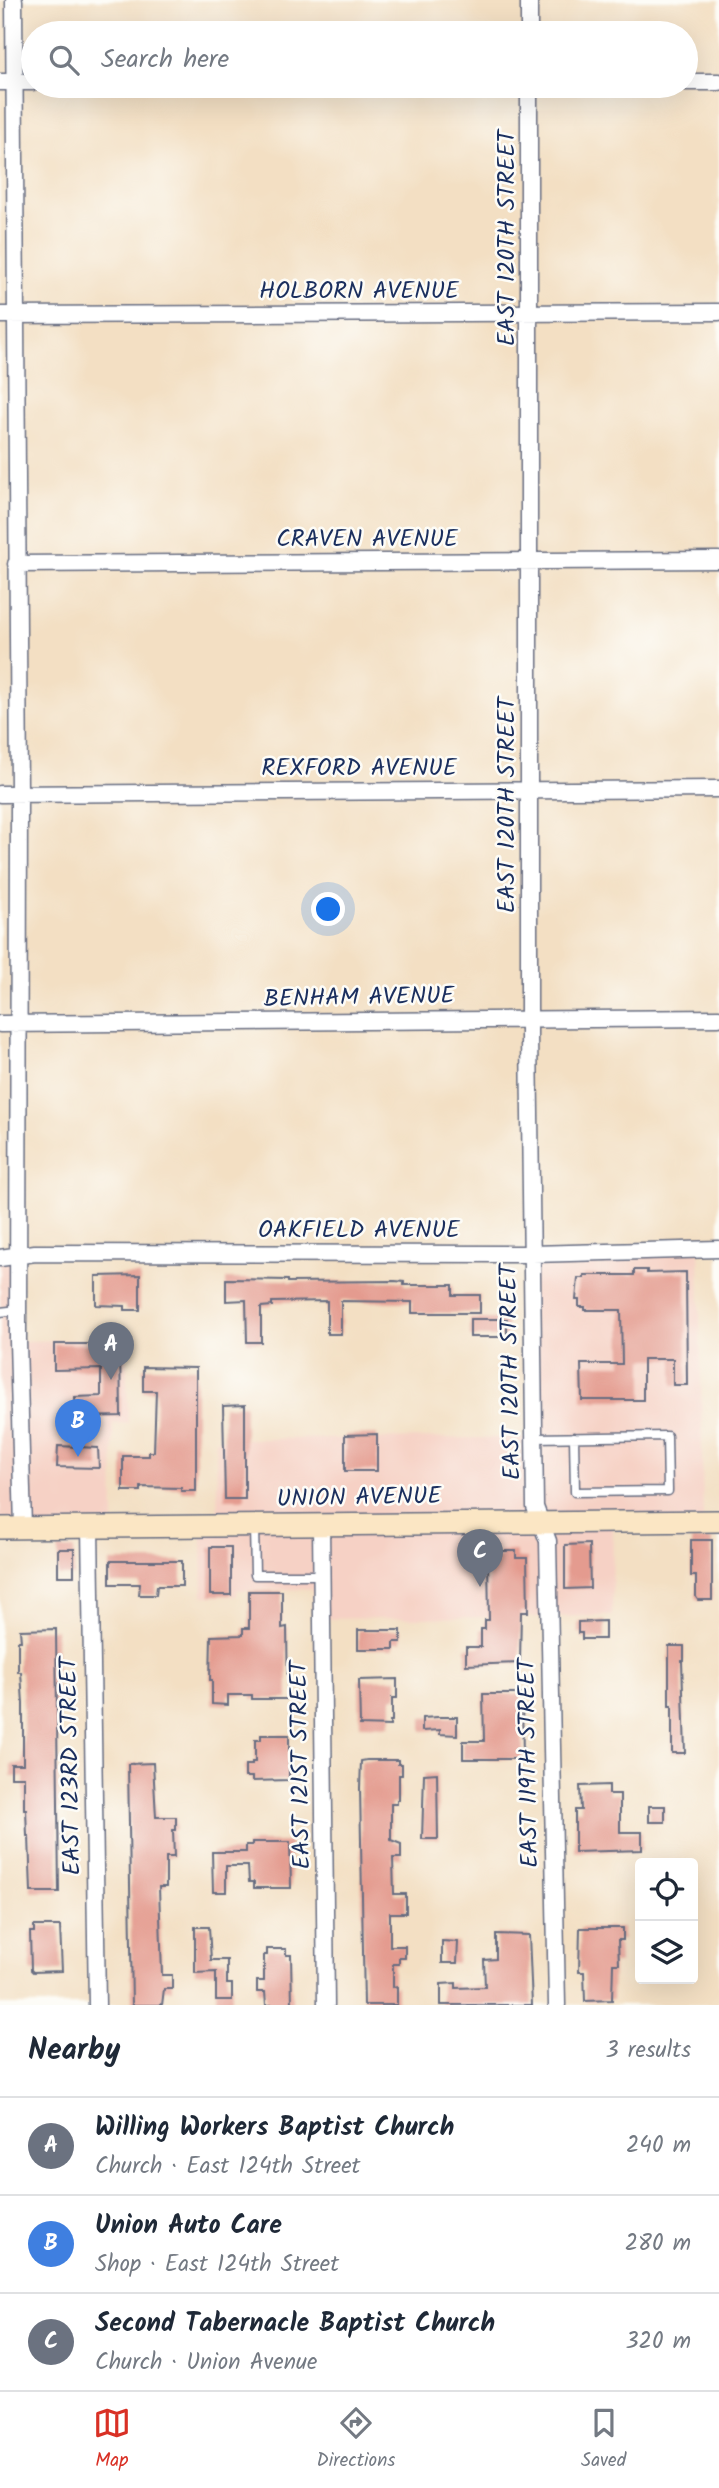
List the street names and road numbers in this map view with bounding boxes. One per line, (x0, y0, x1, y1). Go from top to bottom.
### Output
street label: EAST 120TH STREET (488, 128, 527, 346)
street label: HOLBORN AVENUE (259, 272, 460, 311)
street label: CRAVEN AVENUE (276, 520, 459, 559)
street label: EAST 120TH STREET (488, 695, 527, 913)
street label: REXFORD AVENUE (261, 749, 458, 788)
street label: BENHAM AVENUE (263, 977, 456, 1019)
street label: OAKFIELD AVENUE (258, 1211, 461, 1250)
street label: EAST 120TH STREET (490, 1261, 532, 1481)
street label: UNION AVENUE (276, 1477, 443, 1519)
street label: EAST 123RD STREET (50, 1654, 92, 1876)
street label: EAST 119TH STREET (508, 1656, 550, 1868)
street label: EAST 121ST STREET (280, 1658, 322, 1870)

